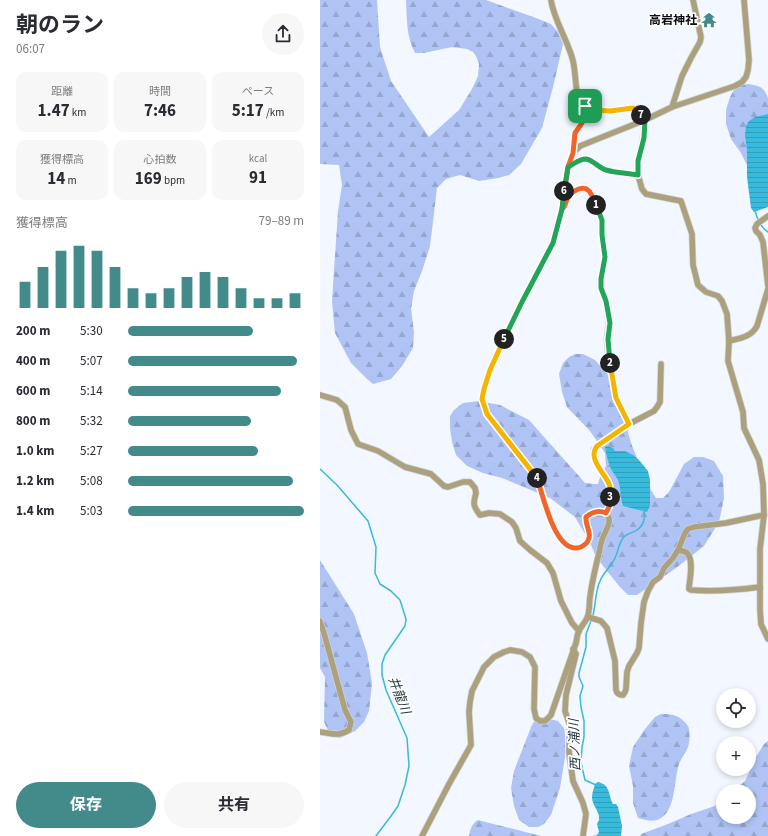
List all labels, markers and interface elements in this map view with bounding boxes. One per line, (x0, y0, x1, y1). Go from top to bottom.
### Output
text: 朝のラン (16, 9, 104, 41)
temple icon: 高岩神社 (700, 11, 718, 29)
place label: 高岩神社 (649, 12, 697, 29)
button: share (262, 13, 304, 55)
text: 06:07 (16, 40, 45, 58)
text: 距離 (51, 84, 73, 99)
text: 時間 (149, 84, 171, 99)
text: ペース (242, 84, 274, 99)
pin (568, 89, 602, 123)
icon: arrive (574, 95, 596, 117)
text: 1.47 (38, 99, 70, 123)
text: 7:46 (144, 99, 176, 123)
text: 5:17 (232, 99, 264, 123)
text: km (70, 105, 86, 120)
text: /km (264, 105, 284, 120)
pin: 7 (631, 105, 651, 125)
text: 7 (638, 107, 644, 122)
text: kcal (249, 151, 267, 166)
text: 獲得標高 (40, 152, 84, 167)
text: 心拍数 (144, 152, 177, 167)
text: 91 (249, 166, 267, 190)
text: 14 (47, 167, 65, 191)
text: 169 (135, 167, 162, 191)
text: m (65, 173, 77, 188)
text: bpm (162, 173, 185, 188)
pin: 6 (554, 181, 574, 201)
text: 6 (561, 183, 567, 198)
pin: 1 (586, 195, 606, 215)
text: 1 (593, 197, 599, 212)
text: 79–89 m (259, 212, 304, 230)
text: 獲得標高 (16, 214, 68, 232)
text: 200 m (16, 322, 50, 340)
text: 5:30 (80, 322, 103, 340)
pin: 5 (494, 329, 514, 349)
text: 5 (501, 331, 507, 346)
text: 400 m (16, 352, 50, 370)
text: 5:07 (80, 352, 103, 370)
pin: 2 (600, 353, 620, 373)
text: 2 (607, 355, 613, 370)
text: 600 m (16, 382, 50, 400)
text: 5:14 (80, 382, 103, 400)
text: 800 m (16, 412, 50, 430)
text: 5:32 (80, 412, 103, 430)
text: 1.0 km (16, 442, 55, 460)
text: 5:27 (80, 442, 103, 460)
pin: 4 (527, 468, 547, 488)
text: 4 (534, 470, 540, 485)
text: 1.2 km (16, 472, 55, 490)
text: 5:08 (80, 472, 103, 490)
pin: 3 (600, 487, 620, 507)
text: 3 (607, 489, 613, 504)
text: 1.4 km (16, 502, 55, 520)
text: 5:03 (80, 502, 103, 520)
water label: 井龍川 (384, 674, 415, 719)
map controls (716, 688, 756, 824)
button: locate (716, 688, 756, 728)
water label: 西ノ浦川 (565, 717, 585, 771)
button: + (716, 736, 756, 776)
button: 保存 (16, 782, 156, 828)
button: 共有 (164, 782, 304, 828)
button: − (716, 784, 756, 824)

